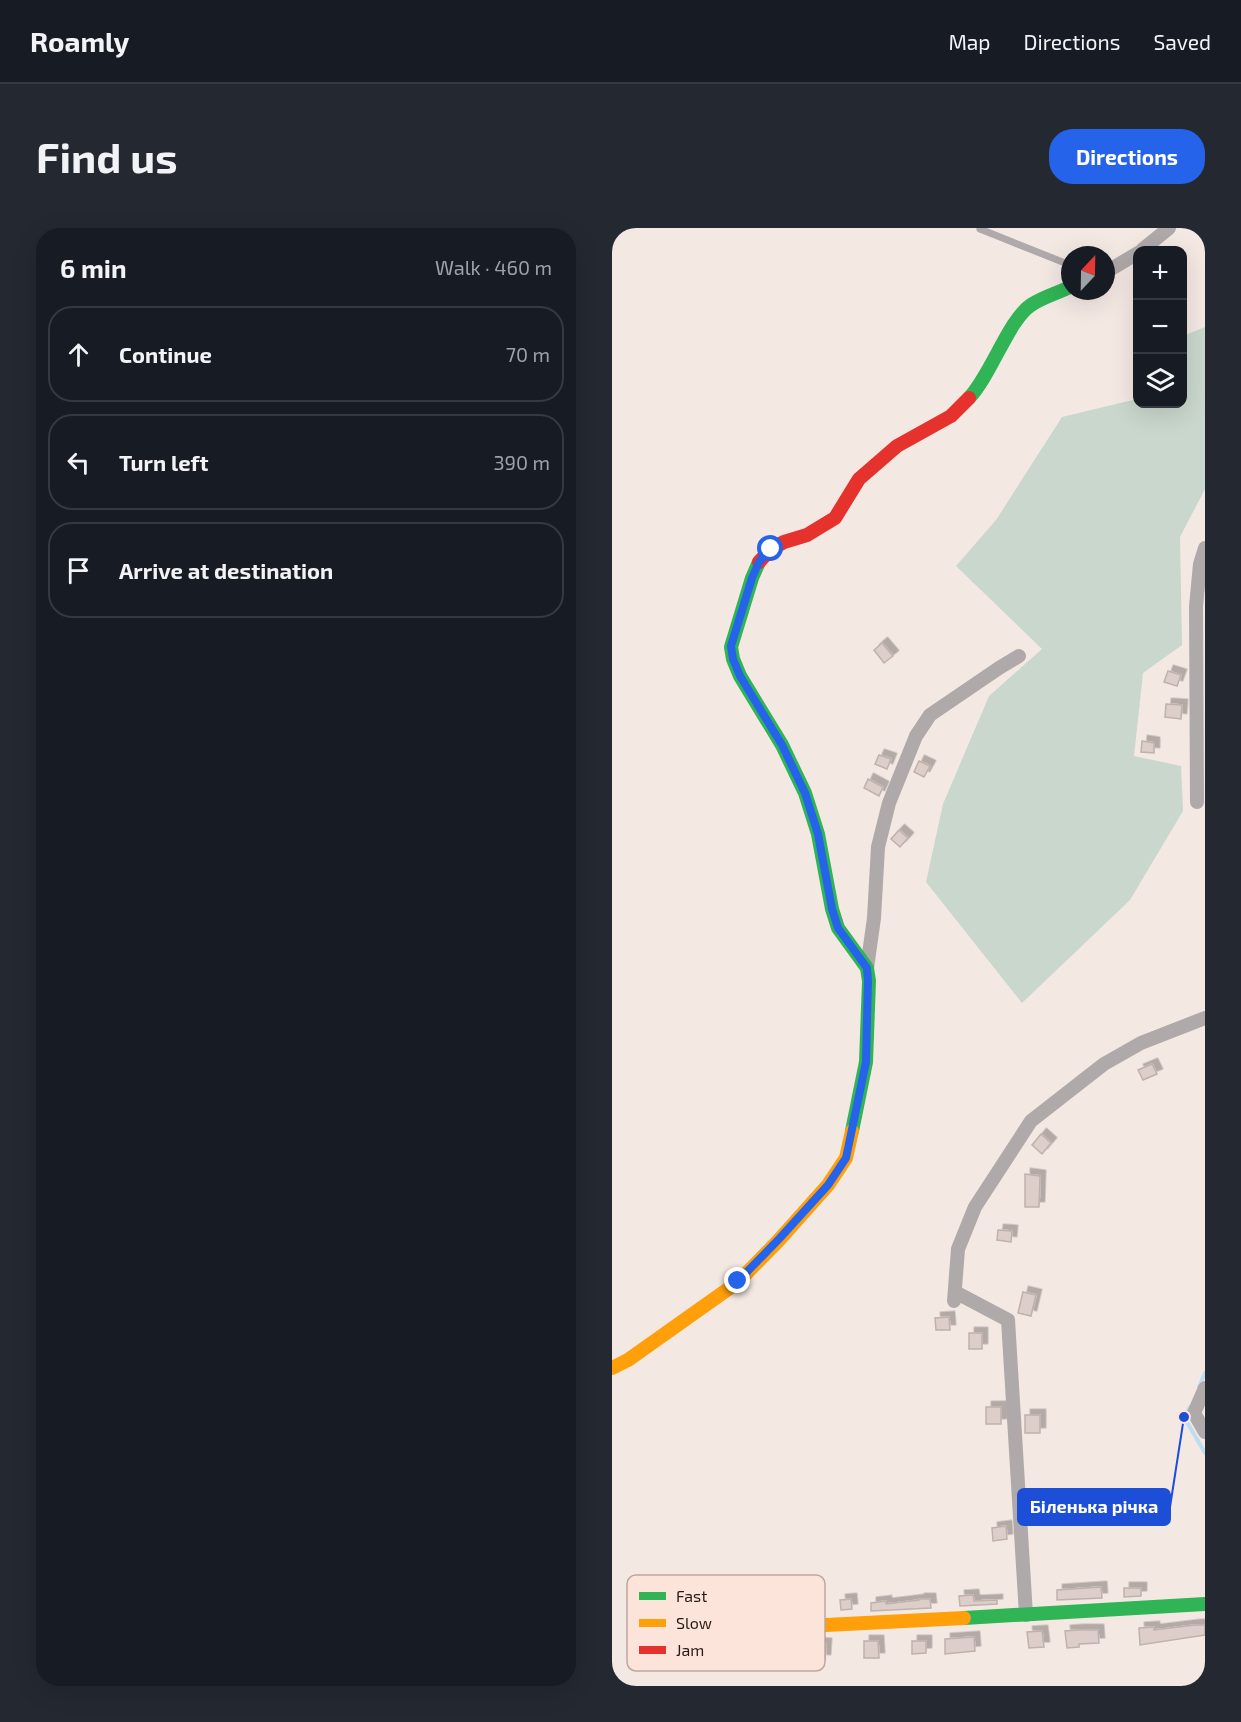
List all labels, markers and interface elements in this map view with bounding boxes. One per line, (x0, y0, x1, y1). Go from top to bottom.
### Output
text: Roamly (30, 24, 129, 58)
text: Map (948, 29, 991, 54)
text: Directions (1024, 29, 1120, 54)
text: Saved (1153, 29, 1211, 54)
button: Directions (1049, 129, 1205, 184)
text: Find us (36, 131, 178, 181)
north arrow (1061, 246, 1115, 300)
map controls (1133, 246, 1187, 408)
button: + (1133, 246, 1187, 300)
text: 6 min (60, 252, 127, 283)
text: Walk · 460 m (435, 255, 552, 279)
button: − (1133, 300, 1187, 354)
icon: ahead (62, 338, 95, 371)
text: Continue (119, 341, 212, 367)
text: 70 m (506, 342, 550, 366)
button: layers (1133, 354, 1187, 408)
icon: left (62, 446, 95, 479)
text: Turn left (119, 449, 208, 475)
text: 390 m (493, 450, 550, 474)
route start (757, 535, 783, 561)
icon: arrive (62, 554, 95, 587)
text: Arrive at destination (119, 557, 333, 583)
route end (724, 1267, 750, 1293)
callout: Біленька річка (1018, 1489, 1170, 1525)
text: Біленька річка (1030, 1495, 1158, 1517)
legend (627, 1575, 825, 1671)
text: Fast (676, 1586, 707, 1605)
text: Slow (676, 1613, 712, 1632)
text: Jam (676, 1640, 704, 1659)

